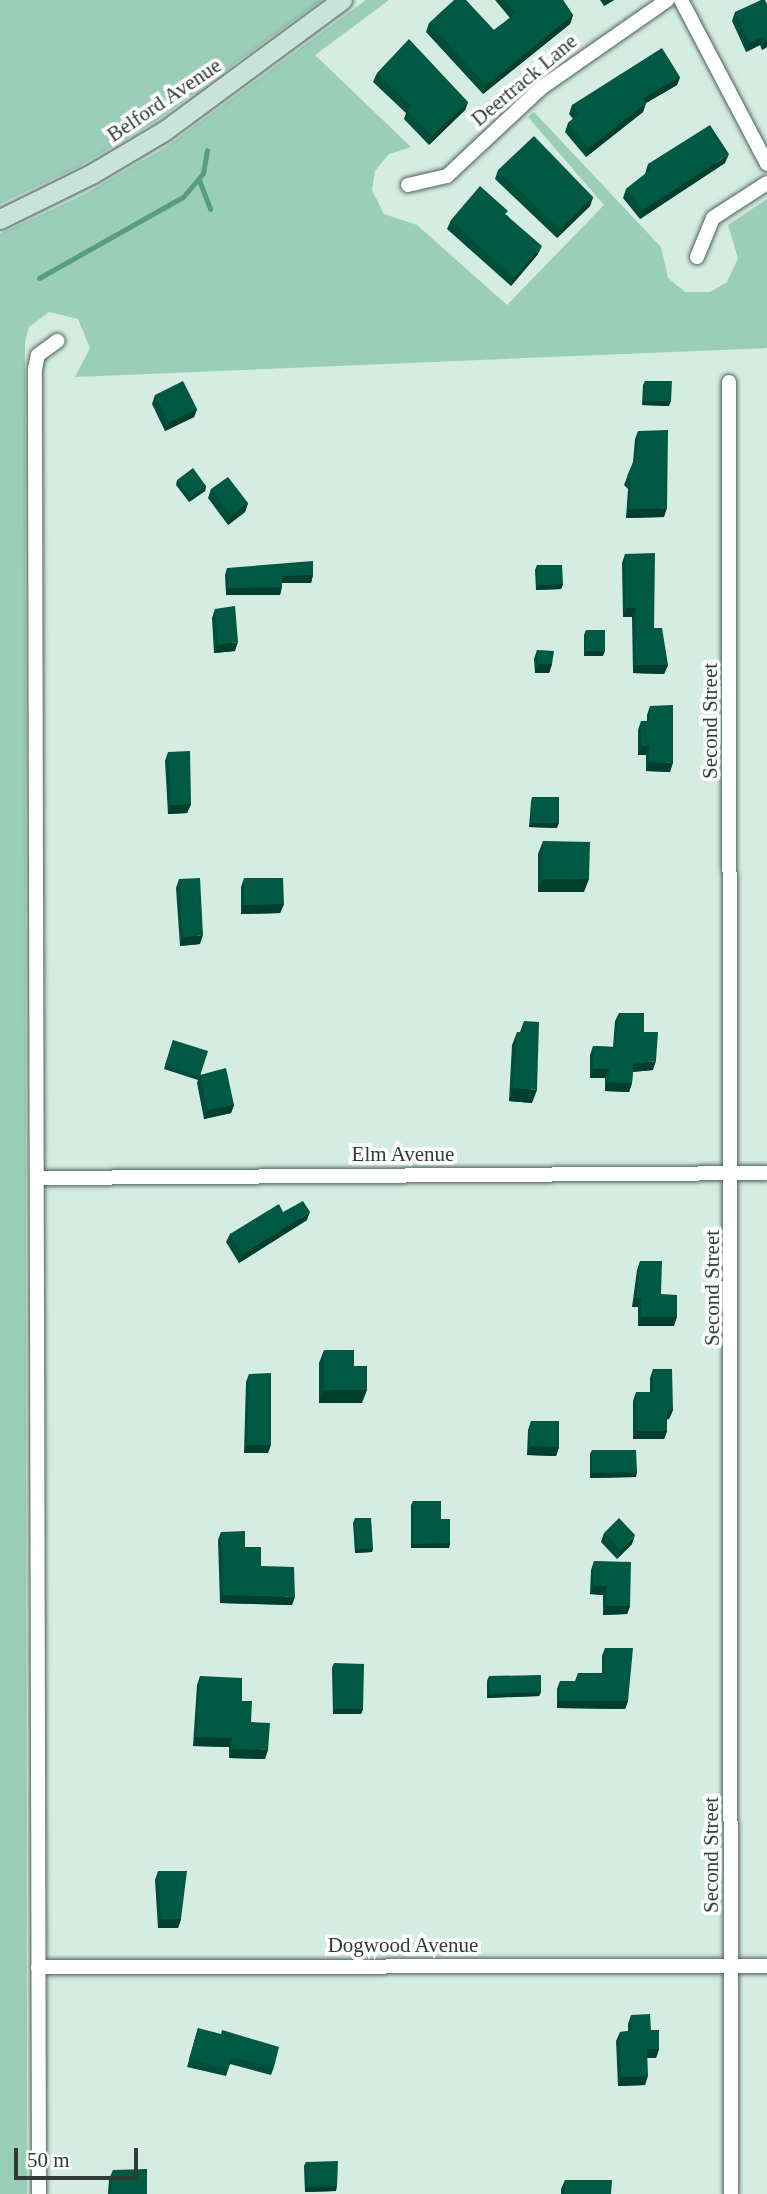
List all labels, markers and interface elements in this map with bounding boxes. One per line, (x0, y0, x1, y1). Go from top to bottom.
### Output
street label: Deertrack Lane (466, 29, 582, 131)
street label: Belford Avenue (102, 52, 226, 148)
street label: Second Street (697, 663, 723, 779)
street label: Elm Avenue (351, 1141, 455, 1167)
street label: Second Street (699, 1230, 725, 1346)
street label: Second Street (698, 1797, 724, 1913)
street label: Dogwood Avenue (327, 1932, 479, 1958)
scale bar (18, 2134, 142, 2178)
text: 50 m (27, 2148, 70, 2172)

